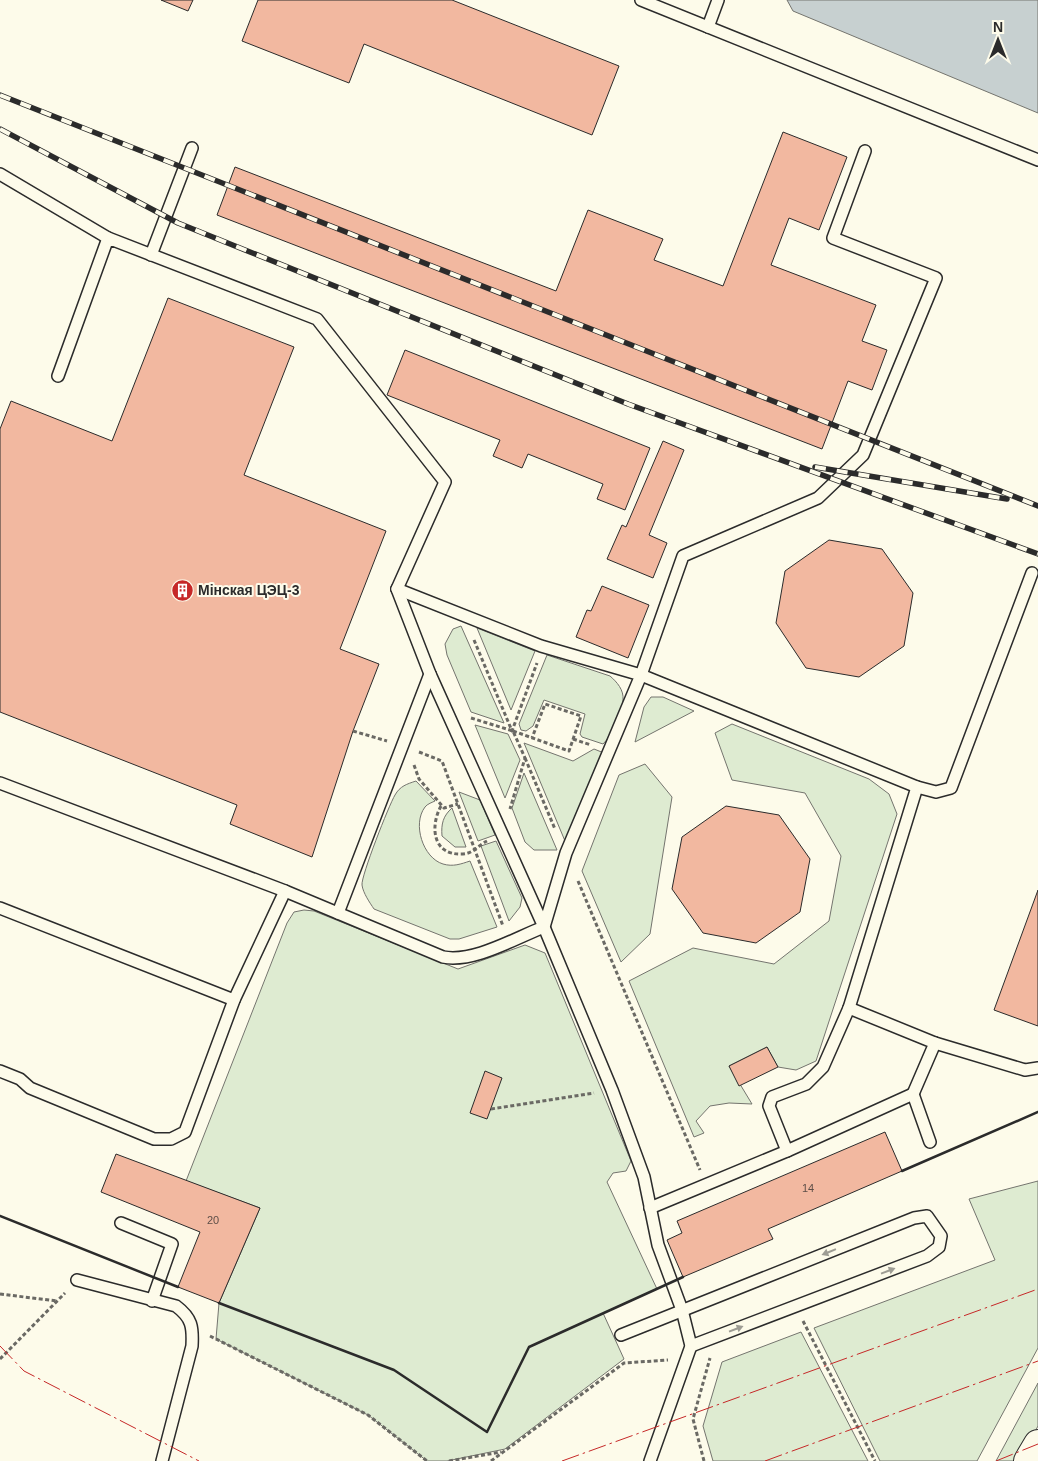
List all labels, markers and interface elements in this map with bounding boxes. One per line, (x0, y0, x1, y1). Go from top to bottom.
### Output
north arrow (973, 15, 1023, 65)
text: N (993, 19, 1003, 35)
building icon: Мінская ЦЭЦ-3 (170, 578, 194, 602)
place label: Мінская ЦЭЦ-3 (198, 582, 300, 598)
house number: 14 (802, 1182, 814, 1194)
house number: 20 (207, 1214, 219, 1226)
one-way arrow (821, 1248, 836, 1256)
one-way arrow (881, 1267, 896, 1275)
one-way arrow (729, 1325, 744, 1333)

